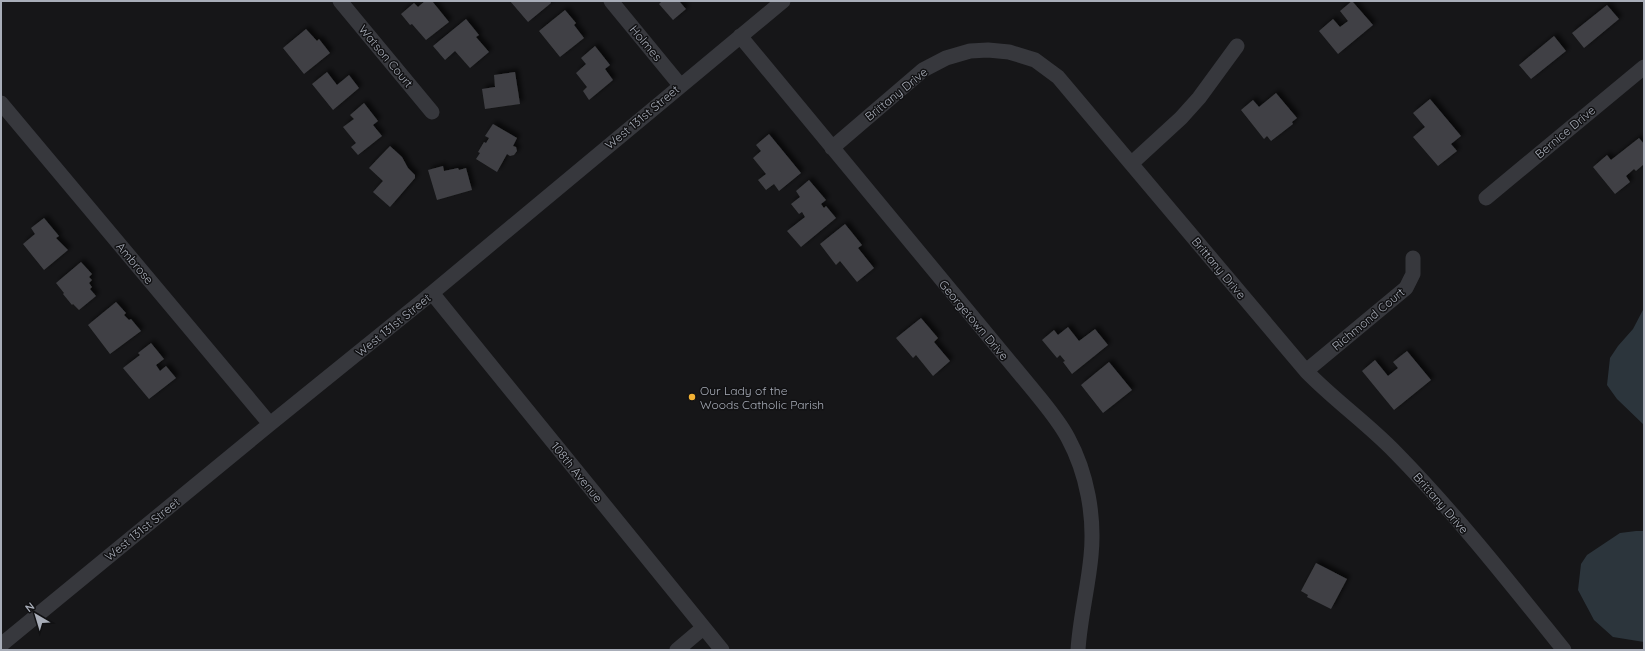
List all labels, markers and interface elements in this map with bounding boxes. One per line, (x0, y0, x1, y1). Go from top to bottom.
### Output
street label: Watson Court (356, 22, 416, 90)
street label: Holmes (627, 22, 665, 64)
street label: Brittany Drive (862, 64, 931, 124)
street label: West 131st Street (602, 82, 682, 152)
street label: Bernice Drive (1532, 102, 1598, 161)
street label: Brittany Drive (1189, 234, 1249, 302)
street label: Ambrose (113, 239, 157, 287)
street label: Georgetown Drive (936, 277, 1012, 363)
street label: Richmond Court (1329, 284, 1407, 354)
street label: West 131st Street (352, 290, 434, 360)
place label: Our Lady of the Woods Catholic Parish (700, 383, 824, 412)
marker: Our Lady of the Woods Catholic Parish (687, 392, 697, 402)
street label: 108th Avenue (548, 439, 606, 505)
street label: Brittany Drive (1410, 469, 1472, 537)
street label: West 131st Street (101, 494, 183, 564)
north arrow (16, 595, 56, 635)
text: N (22, 599, 37, 615)

